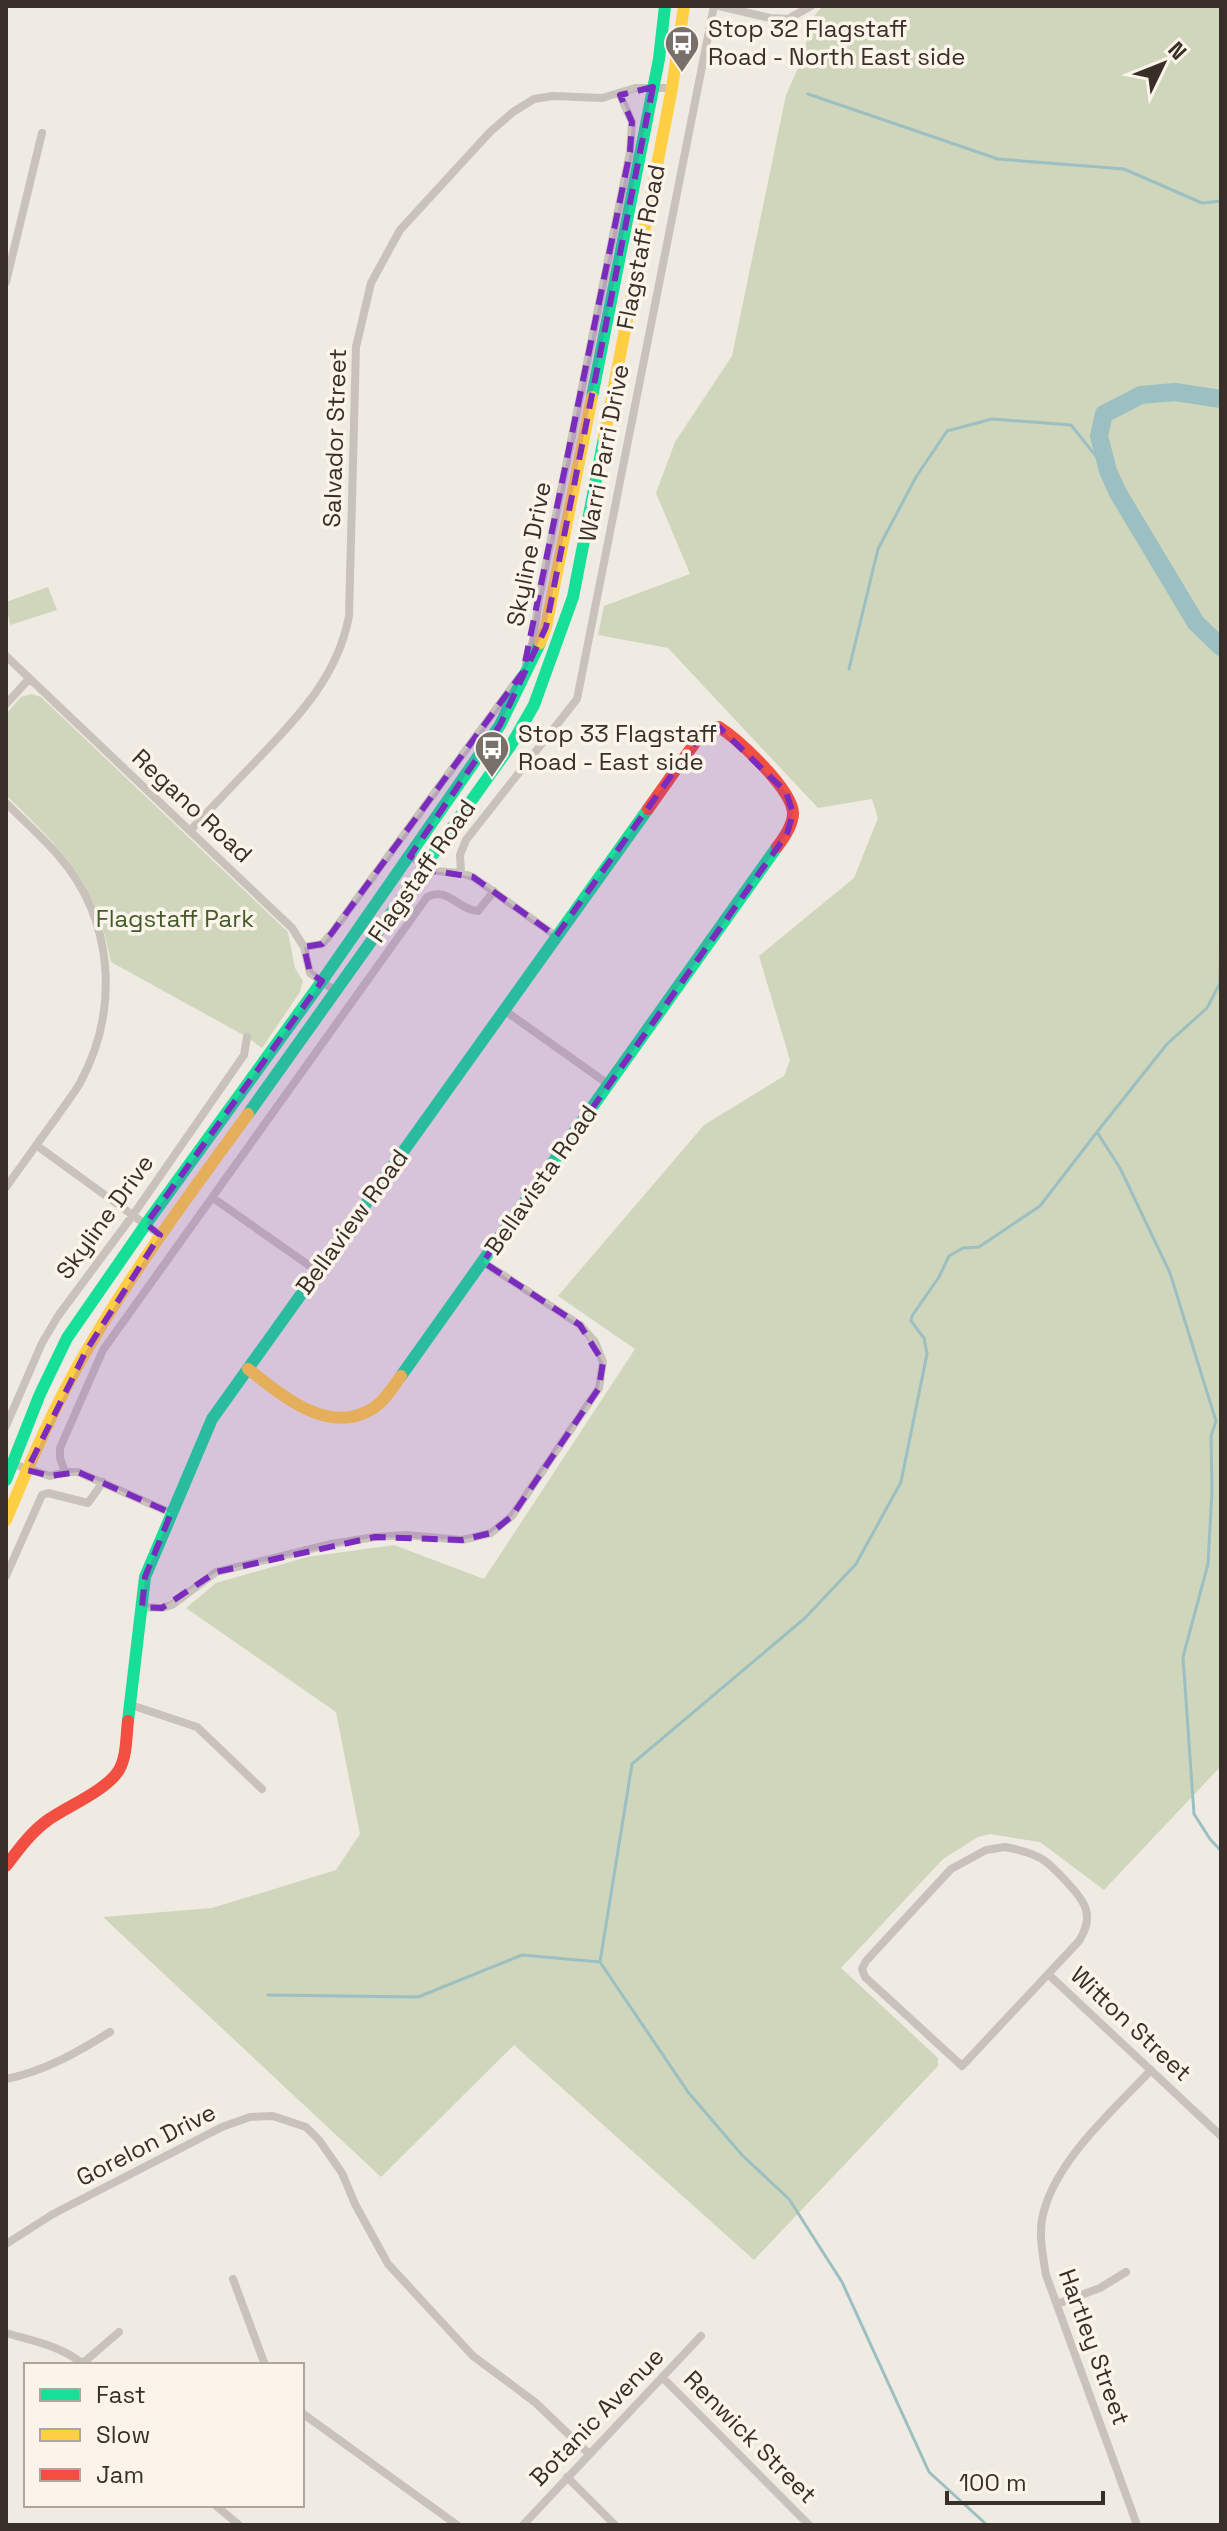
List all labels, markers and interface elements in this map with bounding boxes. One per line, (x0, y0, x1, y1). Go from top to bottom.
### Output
place label: Stop 32 Flagstaff Road - North East side (708, 13, 966, 72)
bus stop icon: Stop 32 Flagstaff Road - North East side (663, 24, 701, 74)
north arrow (1123, 24, 1203, 104)
text: N (1162, 35, 1193, 65)
street label: Flagstaff Road (609, 162, 672, 332)
street label: Salvador Street (316, 348, 353, 528)
street label: Warri Parri Drive (571, 361, 636, 544)
street label: Skyline Drive (499, 479, 558, 629)
place label: Stop 33 Flagstaff Road - East side (518, 718, 717, 777)
bus stop icon: Stop 33 Flagstaff Road - East side (473, 729, 511, 779)
street label: Regano Road (126, 742, 259, 869)
street label: Flagstaff Road (361, 793, 482, 948)
park label: Flagstaff Park (96, 903, 254, 934)
street label: Bellavista Road (477, 1099, 604, 1261)
street label: Bellaview Road (288, 1143, 415, 1300)
street label: Skyline Drive (49, 1148, 160, 1285)
street label: Witton Street (1064, 1960, 1198, 2088)
street label: Gorelon Drive (71, 2096, 221, 2193)
street label: Hartley Street (1052, 2265, 1137, 2429)
street label: Botanic Avenue (523, 2341, 671, 2492)
legend (24, 2363, 304, 2507)
street label: Renwick Street (677, 2364, 823, 2510)
text: Fast (96, 2379, 146, 2410)
text: Slow (96, 2419, 150, 2450)
scale bar (947, 2455, 1103, 2505)
text: Jam (96, 2459, 144, 2490)
text: 100 m (959, 2467, 1027, 2498)

